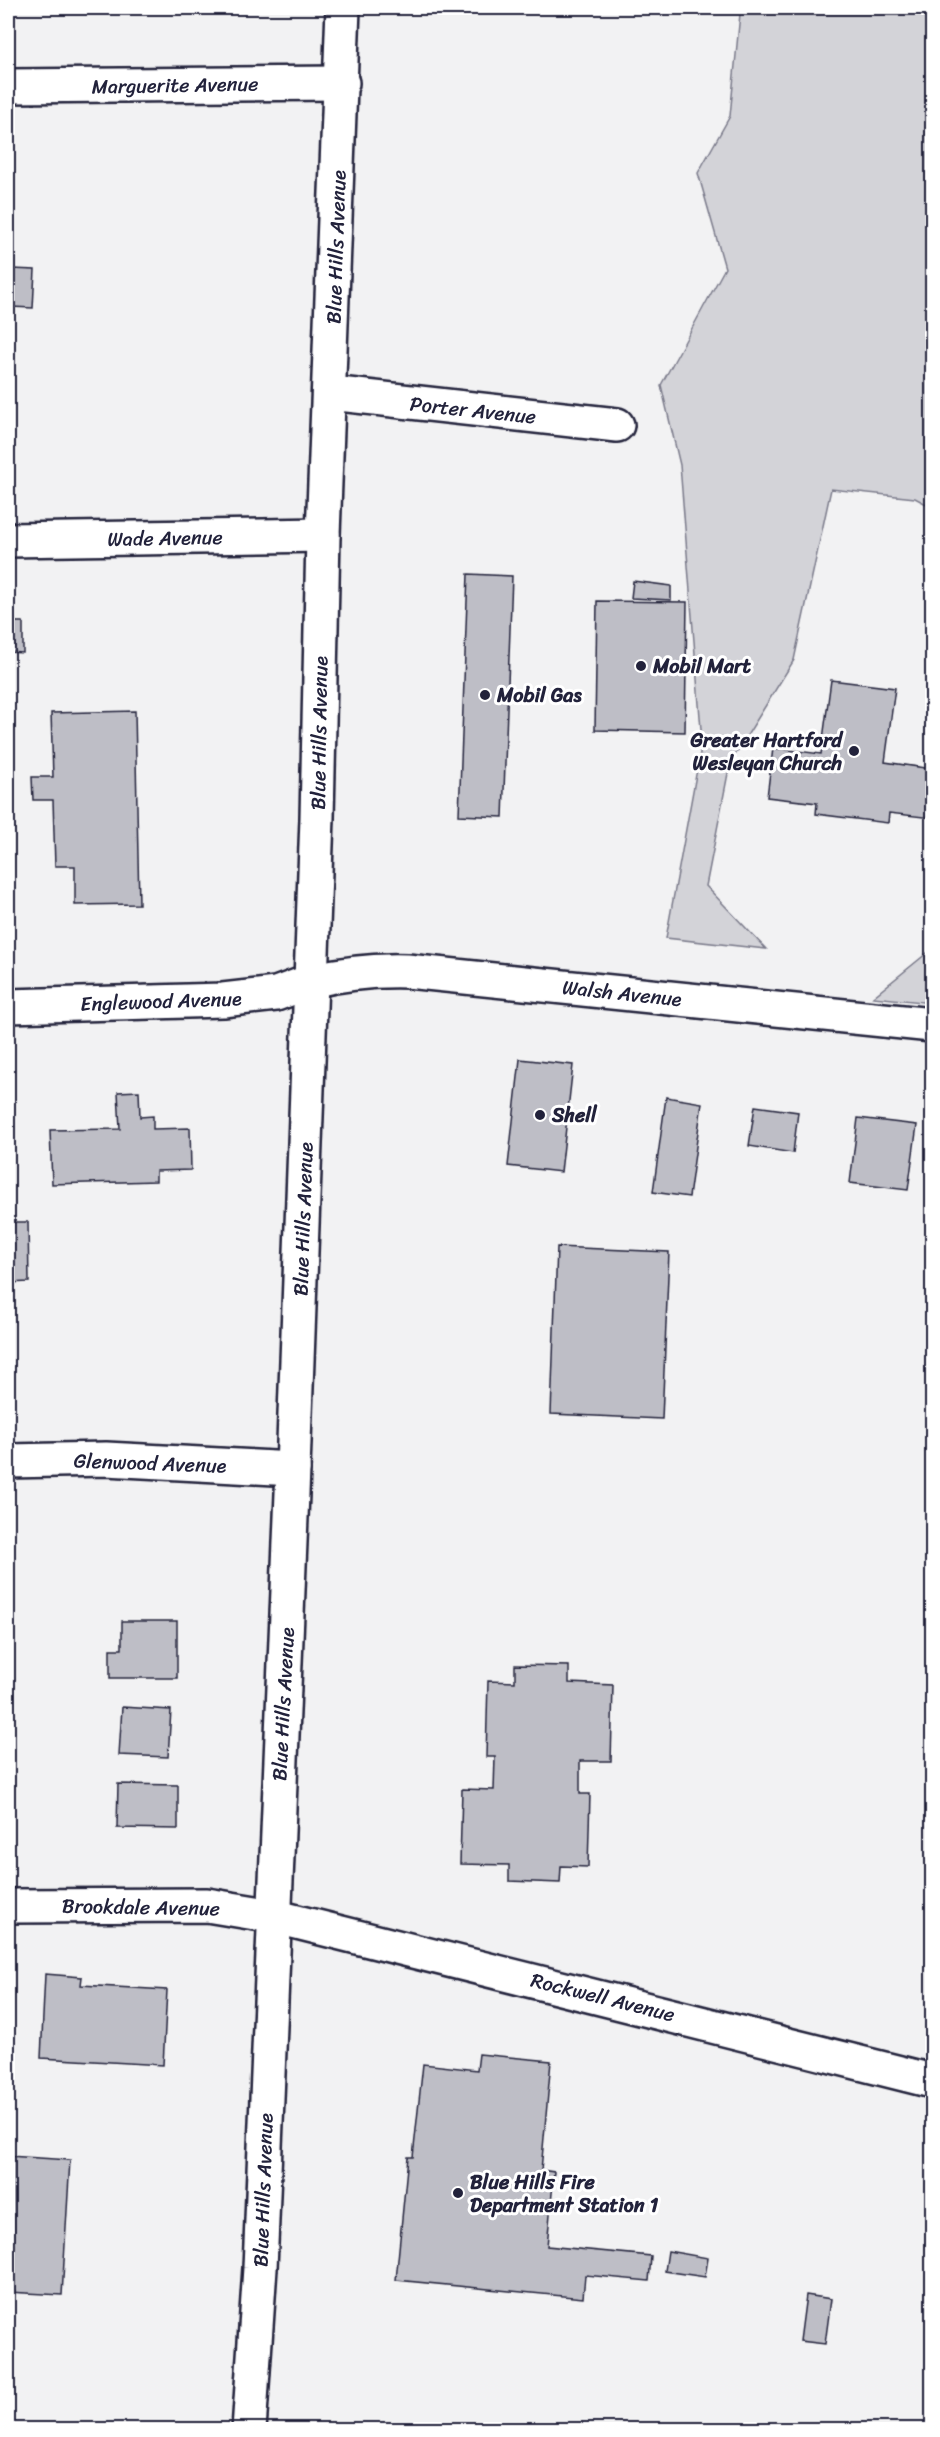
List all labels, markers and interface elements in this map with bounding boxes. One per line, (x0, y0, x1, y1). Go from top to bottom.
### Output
street label: Marguerite Avenue (91, 67, 259, 104)
street label: Blue Hills Avenue (316, 169, 357, 325)
street label: Porter Avenue (408, 386, 538, 435)
street label: Wade Avenue (107, 520, 223, 557)
place label: Mobil Mart (652, 649, 751, 684)
street label: Blue Hills Avenue (301, 655, 338, 810)
marker: Mobil Mart (634, 659, 648, 673)
place label: Mobil Gas (496, 678, 582, 713)
marker: Mobil Gas (478, 688, 492, 702)
place label: Greater Hartford Wesleyan Church (690, 723, 843, 781)
marker: Greater Hartford Wesleyan Church (847, 744, 861, 758)
street label: Walsh Avenue (561, 970, 684, 1017)
street label: Englewood Avenue (80, 981, 243, 1022)
place label: Shell (551, 1098, 598, 1133)
marker: Shell (533, 1108, 547, 1122)
street label: Blue Hills Avenue (283, 1141, 324, 1297)
street label: Glenwood Avenue (73, 1443, 227, 1484)
street label: Blue Hills Avenue (262, 1626, 305, 1782)
street label: Brookdale Avenue (62, 1889, 220, 1926)
street label: Rockwell Avenue (527, 1963, 679, 2032)
street label: Blue Hills Avenue (243, 2112, 284, 2268)
place label: Blue Hills Fire Department Station 1 (470, 2165, 659, 2223)
marker: Blue Hills Fire Department Station 1 (451, 2186, 465, 2200)

